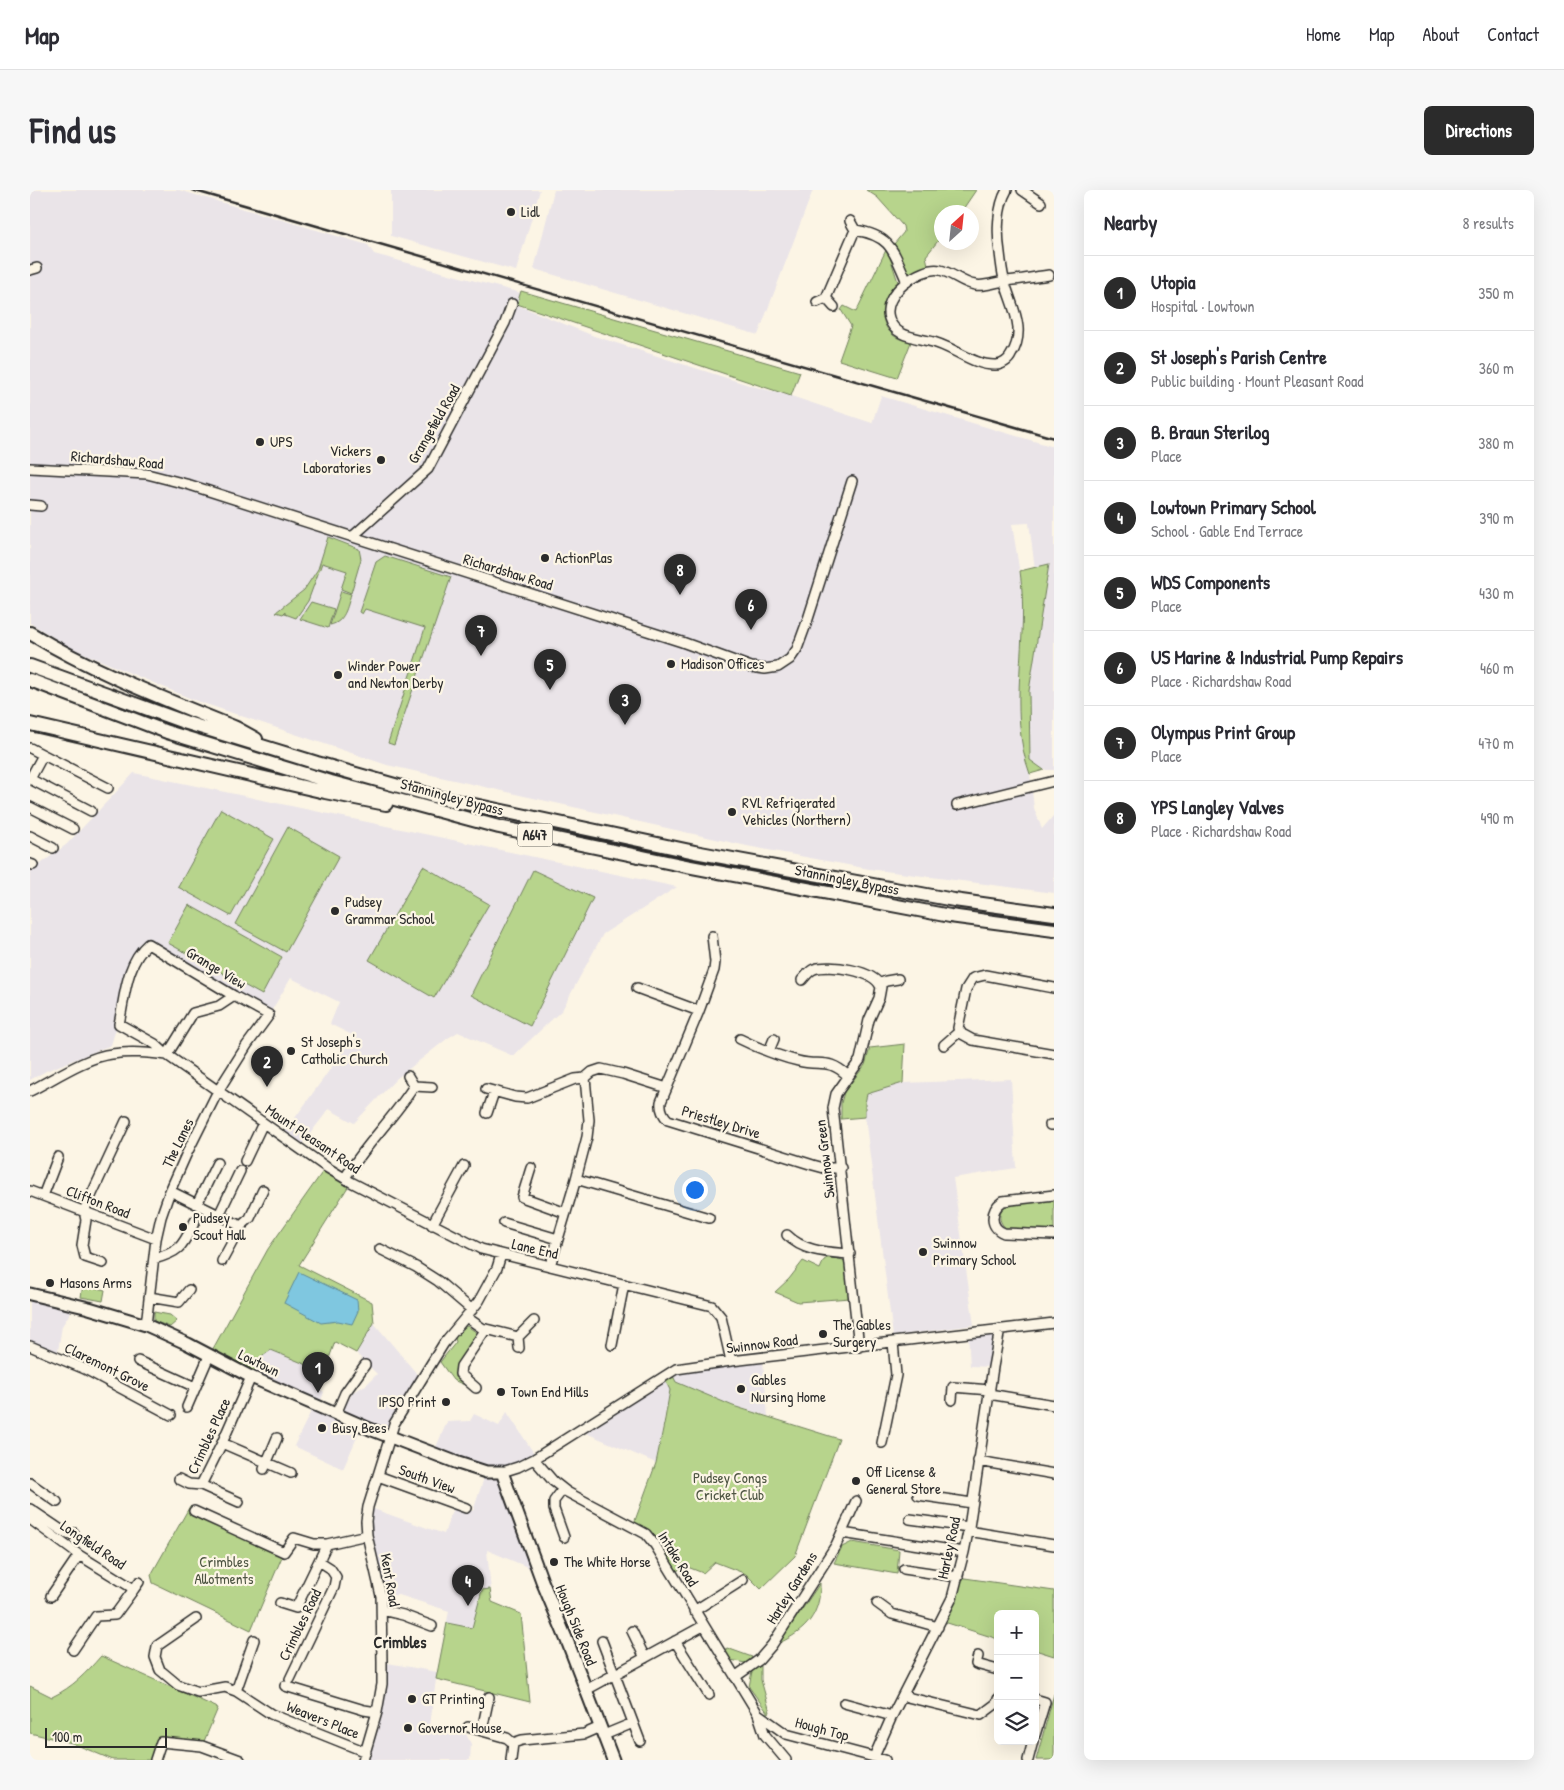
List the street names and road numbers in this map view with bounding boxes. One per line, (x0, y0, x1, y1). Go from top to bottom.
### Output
street label: Grangefield Road (402, 380, 465, 467)
street label: Richardshaw Road (70, 445, 164, 474)
street label: Richardshaw Road (461, 548, 556, 595)
street label: Stanningley Bypass (398, 773, 506, 820)
road number: A647 (518, 824, 552, 846)
street label: Stanningley Bypass (793, 859, 901, 900)
street label: Grange View (182, 941, 250, 994)
street label: Mount Pleasant Road (261, 1099, 365, 1178)
street label: Priestley Drive (679, 1100, 763, 1143)
street label: The Lanes (157, 1114, 199, 1171)
street label: Swinnow Green (809, 1118, 840, 1199)
street label: Clifton Road (63, 1180, 133, 1223)
street label: Lane End (510, 1233, 560, 1264)
street label: Swinnow Road (725, 1329, 799, 1358)
street label: Claremont Grove (61, 1337, 153, 1396)
street label: Lowtown (235, 1344, 284, 1382)
street label: Crimbles Place (182, 1394, 235, 1477)
street label: South View (396, 1459, 458, 1498)
street label: Longfield Road (56, 1515, 130, 1574)
street label: Harley Road (932, 1515, 965, 1581)
street label: Intake Road (653, 1527, 704, 1591)
street label: Harley Gardens (761, 1547, 822, 1628)
street label: Kent Road (375, 1552, 406, 1608)
street label: Hough Side Road (551, 1581, 602, 1669)
street label: Crimbles Road (273, 1585, 326, 1664)
street label: Weavers Place (284, 1695, 363, 1744)
street label: Hough Top (793, 1711, 852, 1746)

